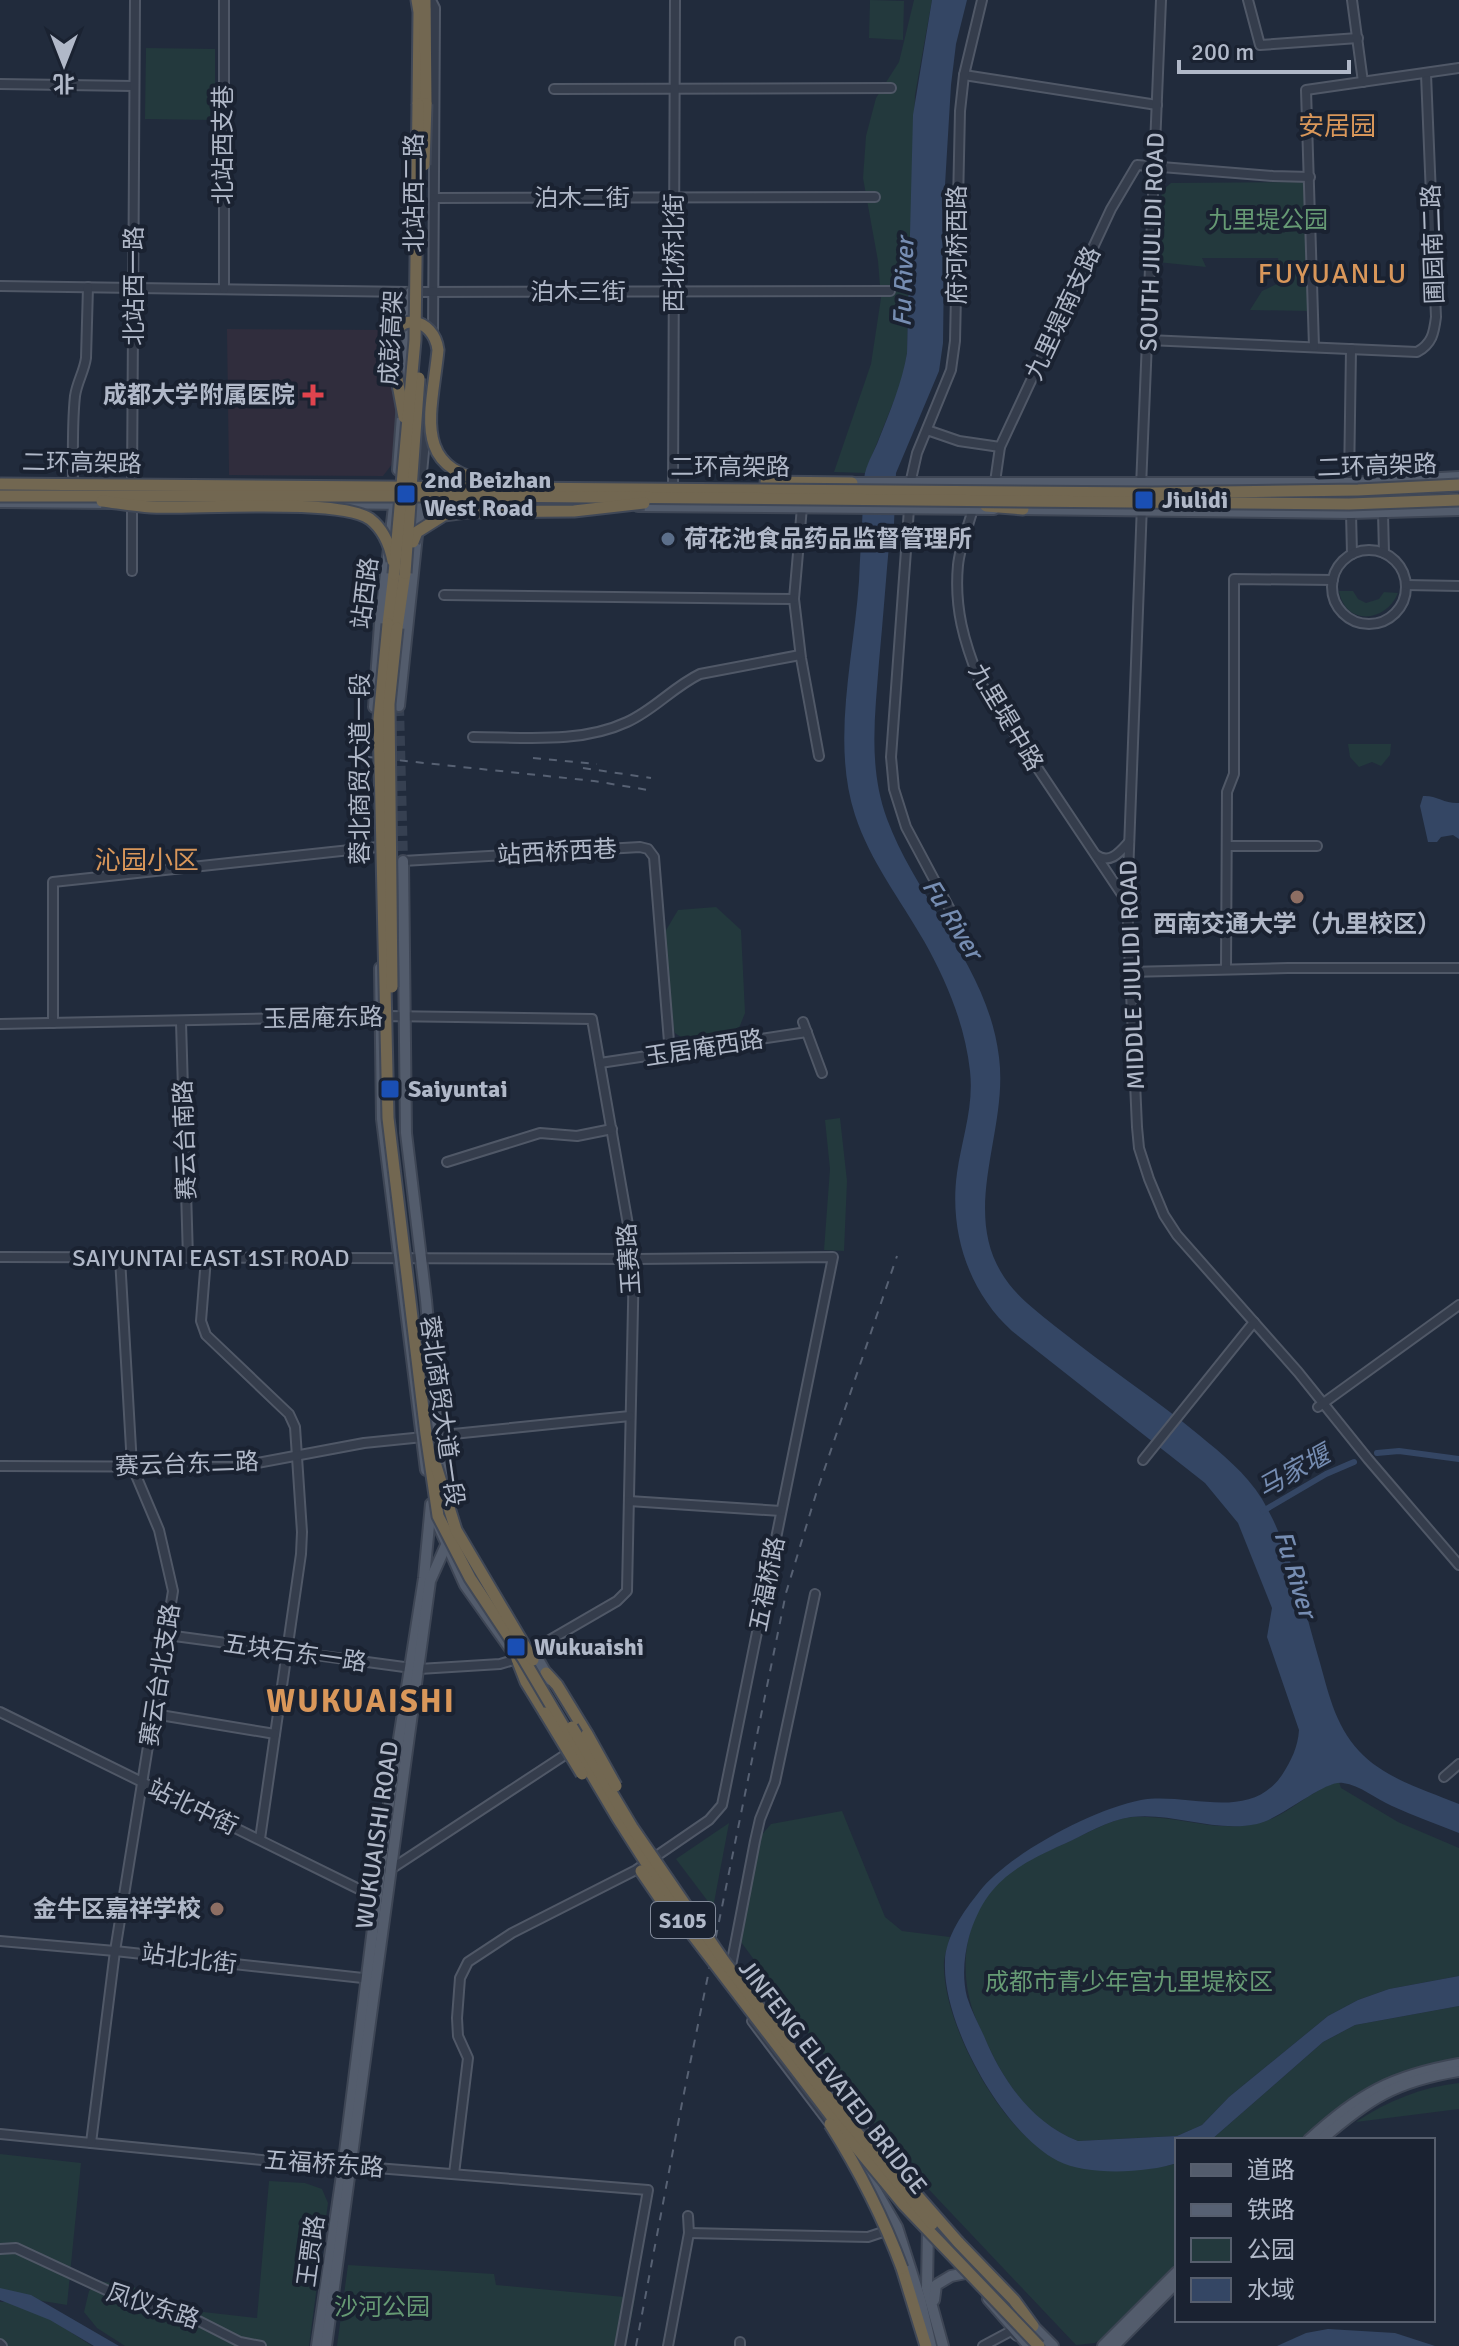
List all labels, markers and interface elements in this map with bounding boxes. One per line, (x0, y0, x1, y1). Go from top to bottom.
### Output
north arrow (24, 24, 104, 104)
scale bar (1179, 24, 1349, 74)
text: 200 m (1191, 37, 1254, 67)
text: 北 (53, 70, 75, 97)
street label: 北站西支巷 (208, 85, 238, 205)
district label: 安居园 (1298, 111, 1376, 143)
street label: SOUTH JIULIDI ROAD (1133, 132, 1171, 352)
street label: 北站西二路 (399, 133, 429, 253)
street label: 泊木二街 (534, 183, 630, 213)
street label: 圃园南二路 (1416, 184, 1450, 304)
street label: 府河桥西路 (942, 185, 972, 305)
street label: 西北桥北街 (659, 193, 689, 313)
park label: 九里堤公园 (1208, 205, 1328, 235)
street label: 北站西一路 (119, 226, 149, 346)
water label: Fu River (886, 233, 922, 327)
street label: 九里堤南支路 (1019, 241, 1107, 385)
district label: FUYUANLU (1258, 257, 1408, 291)
street label: 泊木三街 (530, 277, 626, 307)
street label: 成彭高架 (374, 289, 408, 387)
place label: 成都大学附属医院 (103, 380, 295, 410)
marker: 成都大学附属医院 (302, 384, 324, 406)
street label: 二环高架路 (22, 447, 142, 479)
street label: 二环高架路 (1317, 449, 1437, 483)
street label: 二环高架路 (670, 452, 790, 482)
place label: 2nd Beizhan West Road (424, 465, 551, 523)
marker: 2nd Beizhan West Road (395, 483, 417, 505)
place label: Jiulidi (1162, 485, 1228, 515)
marker: Jiulidi (1133, 489, 1155, 511)
place label: 荷花池食品药品监督管理所 (684, 524, 972, 554)
marker: 荷花池食品药品监督管理所 (659, 530, 677, 548)
street label: 站西路 (346, 555, 384, 631)
street label: 九里堤中路 (962, 658, 1050, 776)
street label: 蓉北商贸大道一段 (345, 673, 375, 865)
street label: 站西桥西巷 (496, 834, 618, 870)
district label: 沁园小区 (95, 845, 199, 877)
street label: MIDDLE JIULIDI ROAD (1113, 860, 1151, 1090)
water label: Fu River (915, 873, 991, 968)
marker: 西南交通大学（九里校区） (1288, 888, 1306, 906)
place label: 西南交通大学（九里校区） (1153, 909, 1441, 939)
street label: 玉居庵东路 (263, 1002, 383, 1034)
street label: 玉居庵西路 (642, 1024, 766, 1072)
place label: Saiyuntai (408, 1074, 508, 1104)
marker: Saiyuntai (379, 1078, 401, 1100)
street label: 赛云台南路 (168, 1080, 202, 1200)
street label: 玉赛路 (612, 1222, 646, 1296)
street label: SAIYUNTAI EAST 1ST ROAD (72, 1243, 350, 1273)
street label: 蓉北商贸大道一段 (414, 1314, 470, 1508)
water label: 马家堰 (1252, 1437, 1339, 1505)
street label: 赛云台东二路 (115, 1446, 259, 1482)
water label: Fu River (1267, 1527, 1324, 1625)
street label: 五福桥路 (743, 1534, 791, 1634)
street label: 赛云台北支路 (134, 1602, 186, 1748)
street label: 五块石东一路 (222, 1628, 368, 1678)
place label: Wukuaishi (534, 1632, 644, 1662)
marker: Wukuaishi (505, 1636, 527, 1658)
district label: WUKUAISHI (266, 1682, 456, 1721)
street label: WUKUAISHI ROAD (349, 1739, 405, 1931)
street label: 站北中街 (143, 1772, 243, 1842)
place label: 金牛区嘉祥学校 (33, 1894, 201, 1924)
marker: 金牛区嘉祥学校 (208, 1900, 226, 1918)
road number: S105 (651, 1902, 715, 1938)
street label: 站北北街 (140, 1938, 238, 1980)
street label: JINFENG ELEVATED BRIDGE (732, 1954, 934, 2200)
park label: 成都市青少年宫九里堤校区 (985, 1967, 1273, 1997)
legend (1175, 2138, 1435, 2322)
street label: 五福桥东路 (263, 2145, 385, 2183)
text: 道路 (1247, 2155, 1295, 2185)
text: 铁路 (1247, 2195, 1295, 2225)
street label: 王贾路 (291, 2213, 331, 2289)
text: 公园 (1247, 2235, 1295, 2265)
text: 水域 (1247, 2275, 1295, 2305)
street label: 凤仪东路 (103, 2277, 203, 2335)
park label: 沙河公园 (334, 2292, 430, 2322)

